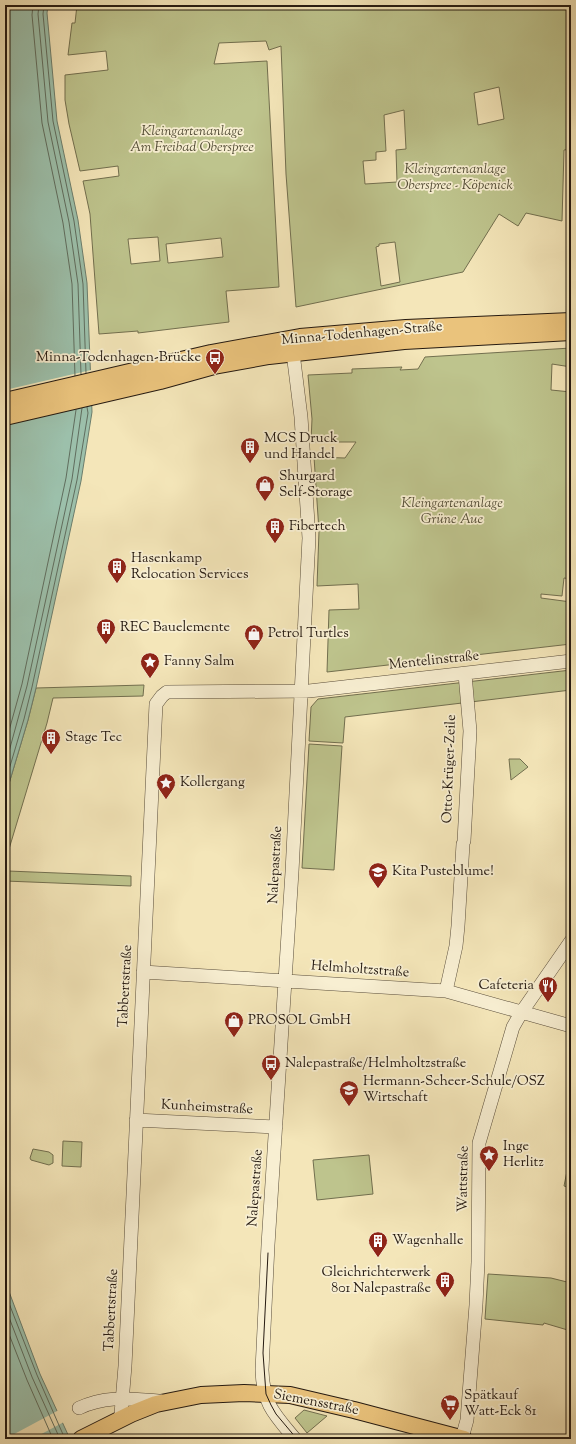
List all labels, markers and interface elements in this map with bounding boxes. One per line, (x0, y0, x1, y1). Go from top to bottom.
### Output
park label: Kleingartenanlage Am Freibad Oberspree (130, 122, 254, 158)
park label: Kleingartenanlage Oberspree - Köpenick (397, 160, 513, 196)
street label: Minna-Todenhagen-Straße (281, 317, 443, 351)
bus stop icon: Minna-Todenhagen-Brücke (204, 347, 226, 375)
place label: Minna-Todenhagen-Brücke (36, 348, 201, 368)
place label: MCS Druck und Handel (264, 429, 338, 465)
building icon: MCS Druck und Handel (239, 436, 261, 464)
place label: Shurgard Self-Storage (279, 467, 353, 503)
shop icon: Shurgard Self-Storage (254, 474, 276, 502)
park label: Kleingartenanlage Grüne Aue (401, 494, 503, 530)
building icon: Fibertech (264, 516, 286, 544)
place label: Fibertech (289, 517, 346, 537)
place label: Hasenkamp Relocation Services (131, 549, 248, 585)
building icon: Hasenkamp Relocation Services (106, 556, 128, 584)
building icon: REC Bauelemente (95, 617, 117, 645)
place label: REC Bauelemente (120, 618, 230, 638)
shop icon: Petrol Turtles (243, 623, 265, 651)
place label: Petrol Turtles (268, 624, 349, 644)
street label: Mentelinstraße (388, 646, 480, 676)
place icon: Fanny Salm (139, 651, 161, 679)
place label: Fanny Salm (164, 652, 235, 672)
street label: Otto-Krüger-Zeile (438, 714, 462, 824)
building icon: Stage Tec (40, 727, 62, 755)
place label: Stage Tec (65, 728, 122, 748)
place icon: Kollergang (155, 772, 177, 800)
place label: Kollergang (180, 773, 245, 793)
street label: Nalepastraße (264, 826, 288, 904)
school or university icon: Kita Pusteblume! (367, 861, 389, 889)
place label: Kita Pusteblume! (392, 862, 494, 882)
street label: Tabbertstraße (114, 944, 138, 1028)
street label: Helmholtzstraße (310, 957, 410, 983)
restaurant icon: Cafeteria (537, 975, 559, 1003)
place label: Cafeteria (478, 976, 535, 996)
shop icon: PROSOL GmbH (223, 1010, 245, 1038)
place label: PROSOL GmbH (248, 1011, 351, 1031)
bus stop icon: Nalepastraße/Helmholtzstraße (260, 1053, 282, 1081)
place label: Nalepastraße/Helmholtzstraße (285, 1054, 466, 1074)
place label: Hermann-Scheer-Schule/OSZ Wirtschaft (363, 1072, 545, 1108)
school or university icon: Hermann-Scheer-Schule/OSZ Wirtschaft (338, 1079, 360, 1107)
street label: Kunheimstraße (161, 1096, 253, 1120)
place label: Inge Herlitz (503, 1137, 544, 1173)
place icon: Inge Herlitz (478, 1144, 500, 1172)
street label: Wattstraße (453, 1146, 475, 1212)
street label: Nalepastraße (243, 1148, 269, 1228)
building icon: Wagenhalle (367, 1230, 389, 1258)
place label: Wagenhalle (392, 1231, 463, 1251)
place label: Gleichrichterwerk 801 Nalepastraße (322, 1263, 431, 1299)
street label: Tabbertstraße (100, 1268, 124, 1352)
building icon: Gleichrichterwerk 801 Nalepastraße (434, 1270, 456, 1298)
street label: Siemensstraße (272, 1385, 360, 1421)
place label: Spätkauf Watt-Eck 81 (464, 1386, 537, 1422)
supermarket icon: Spätkauf Watt-Eck 81 (439, 1393, 461, 1421)

